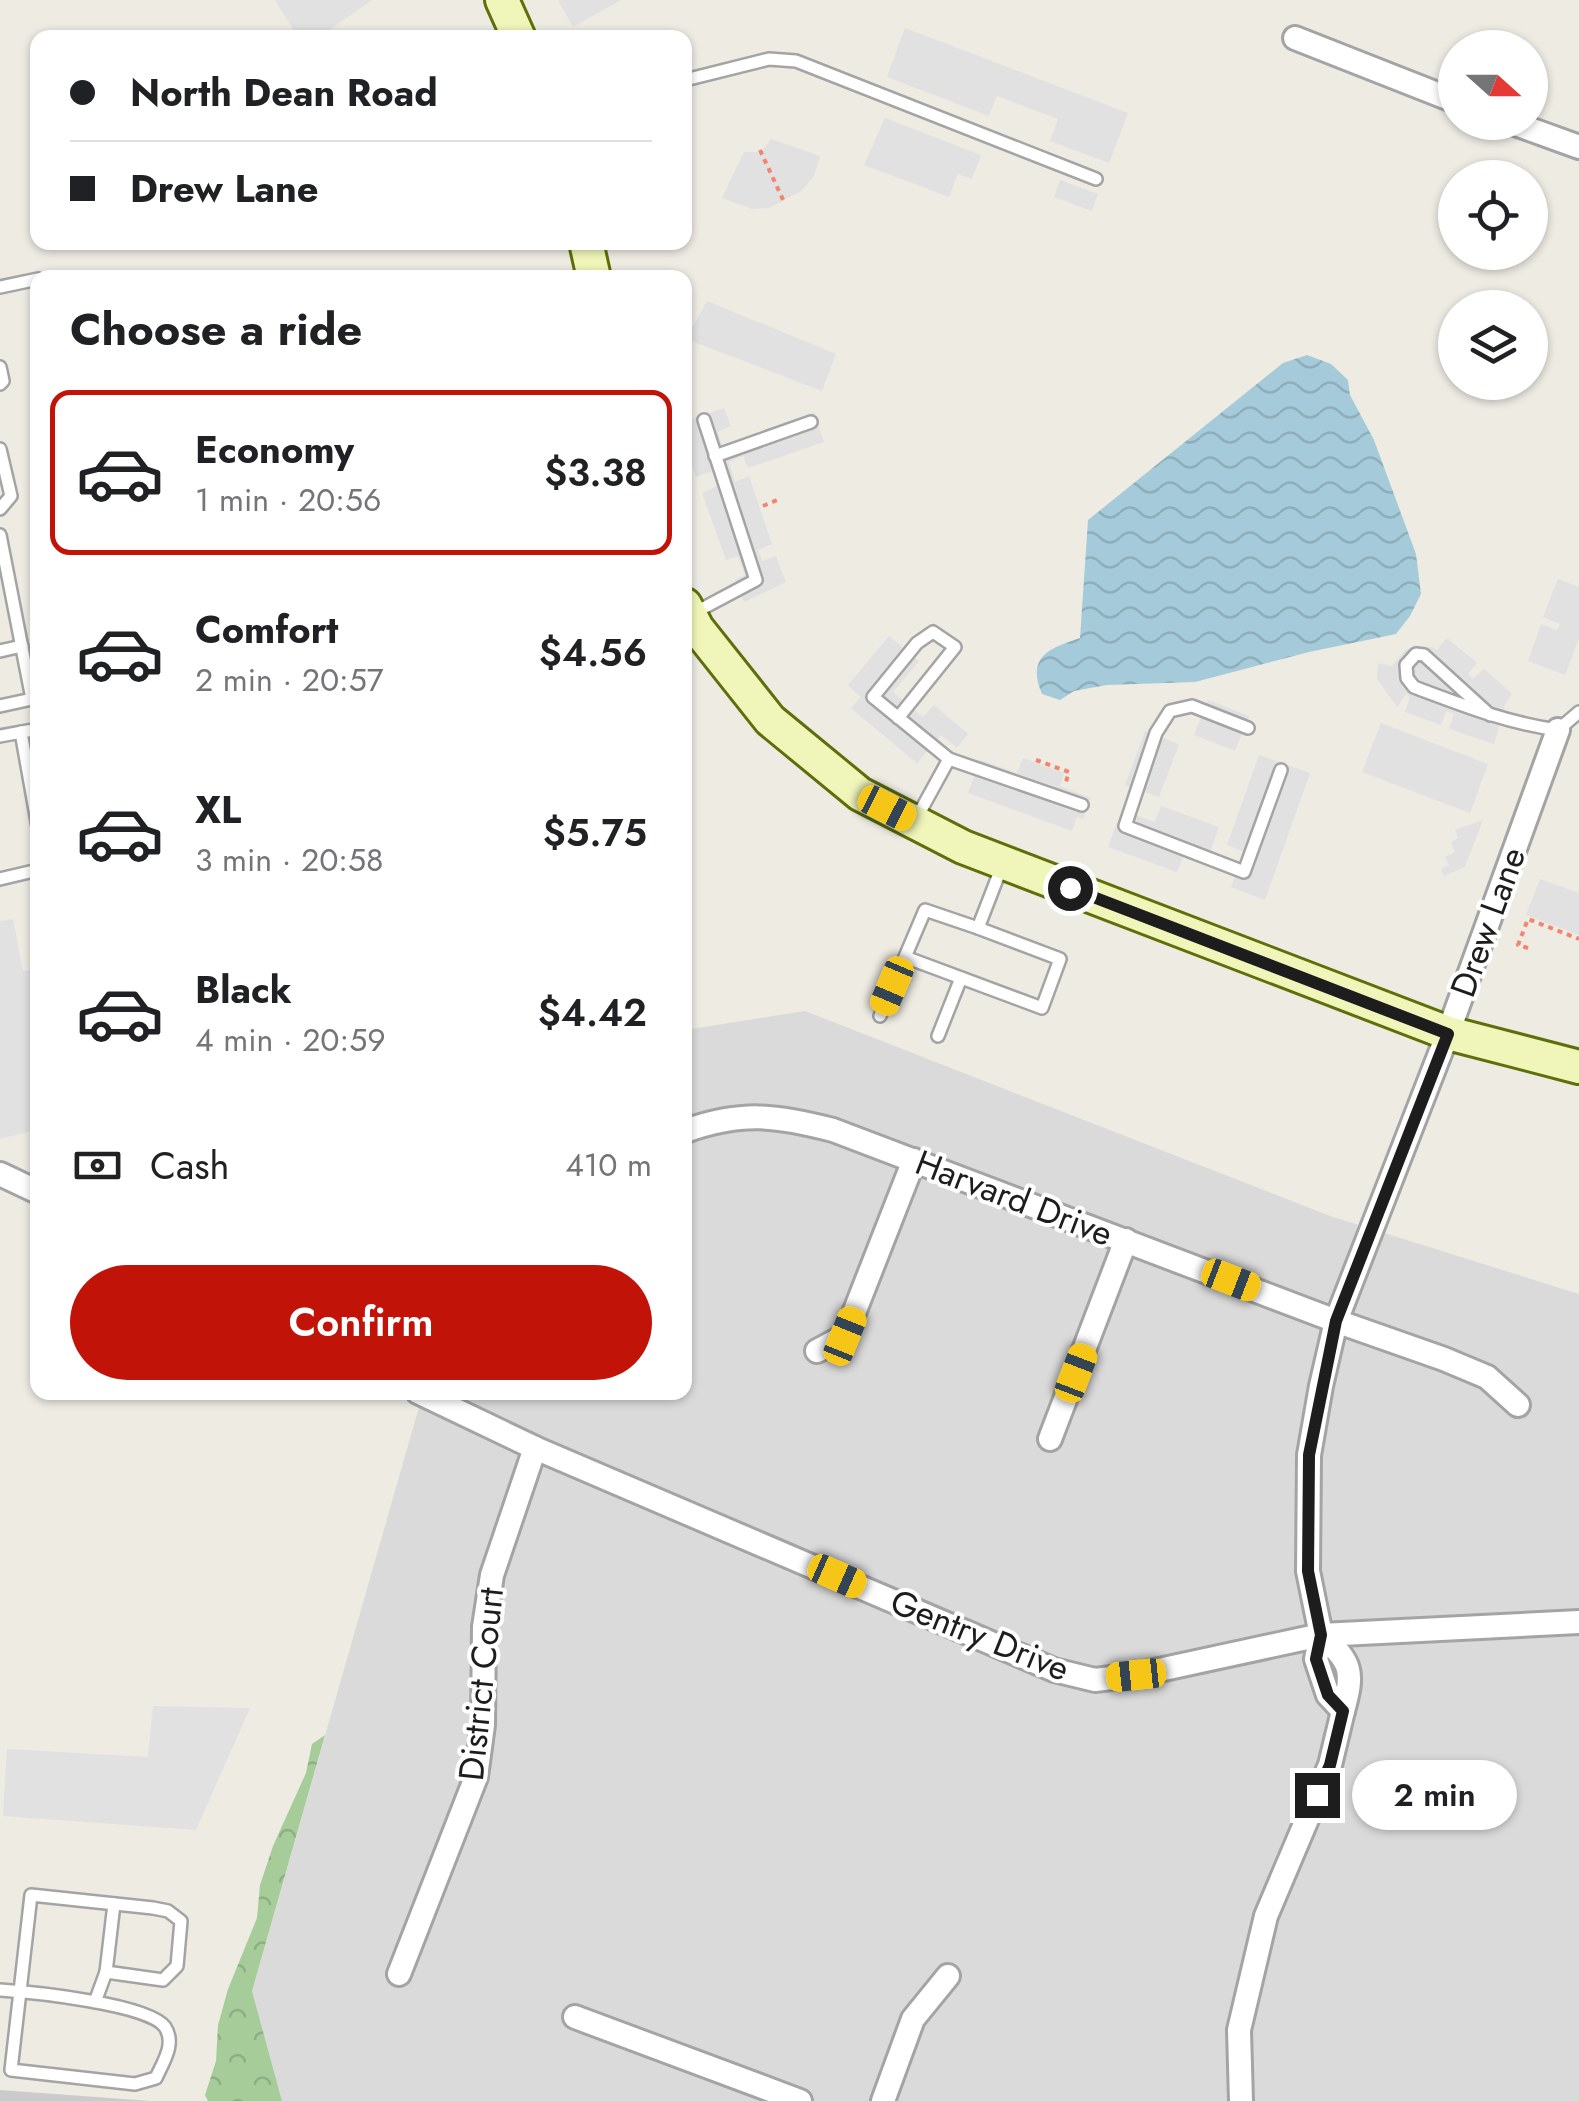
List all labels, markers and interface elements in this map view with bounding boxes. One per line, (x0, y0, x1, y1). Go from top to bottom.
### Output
north arrow (1438, 30, 1548, 140)
map controls (1438, 30, 1548, 400)
text: North Dean Road (130, 65, 438, 120)
button: locate (1438, 160, 1548, 270)
text: Drew Lane (130, 161, 319, 216)
button: layers (1438, 290, 1548, 400)
text: Choose a ride (70, 297, 362, 362)
text: Economy (195, 422, 354, 477)
icon: car (75, 428, 165, 518)
text: $3.38 (544, 445, 647, 500)
text: 1 min · 20:56 (195, 477, 381, 523)
text: Comfort (195, 602, 338, 657)
icon: car (75, 608, 165, 698)
text: $4.56 (539, 625, 647, 680)
text: 2 min · 20:57 (195, 657, 384, 703)
car (853, 781, 921, 835)
text: XL (195, 782, 241, 837)
icon: car (75, 788, 165, 878)
text: $5.75 (543, 805, 647, 860)
text: 3 min · 20:58 (195, 837, 383, 883)
street label: Drew Lane (1438, 840, 1538, 1004)
route start (1048, 866, 1093, 911)
car (866, 953, 918, 1019)
text: Black (195, 962, 292, 1017)
icon: car (75, 968, 165, 1058)
text: $4.42 (538, 985, 647, 1040)
text: 4 min · 20:59 (195, 1017, 386, 1063)
street label: Harvard Drive (908, 1137, 1120, 1259)
icon: cash (70, 1138, 125, 1193)
text: Cash (150, 1138, 230, 1193)
text: 410 m (565, 1142, 652, 1188)
car (1198, 1255, 1264, 1305)
button: Confirm (70, 1265, 652, 1380)
car (820, 1303, 870, 1369)
car (1051, 1340, 1101, 1406)
car (803, 1550, 871, 1602)
street label: Gentry Drive (883, 1576, 1077, 1694)
street label: District Court (446, 1584, 516, 1783)
car (1105, 1657, 1167, 1693)
callout: 2 min (1352, 1760, 1517, 1830)
text: 2 min (1393, 1772, 1476, 1818)
route end (1295, 1773, 1340, 1818)

